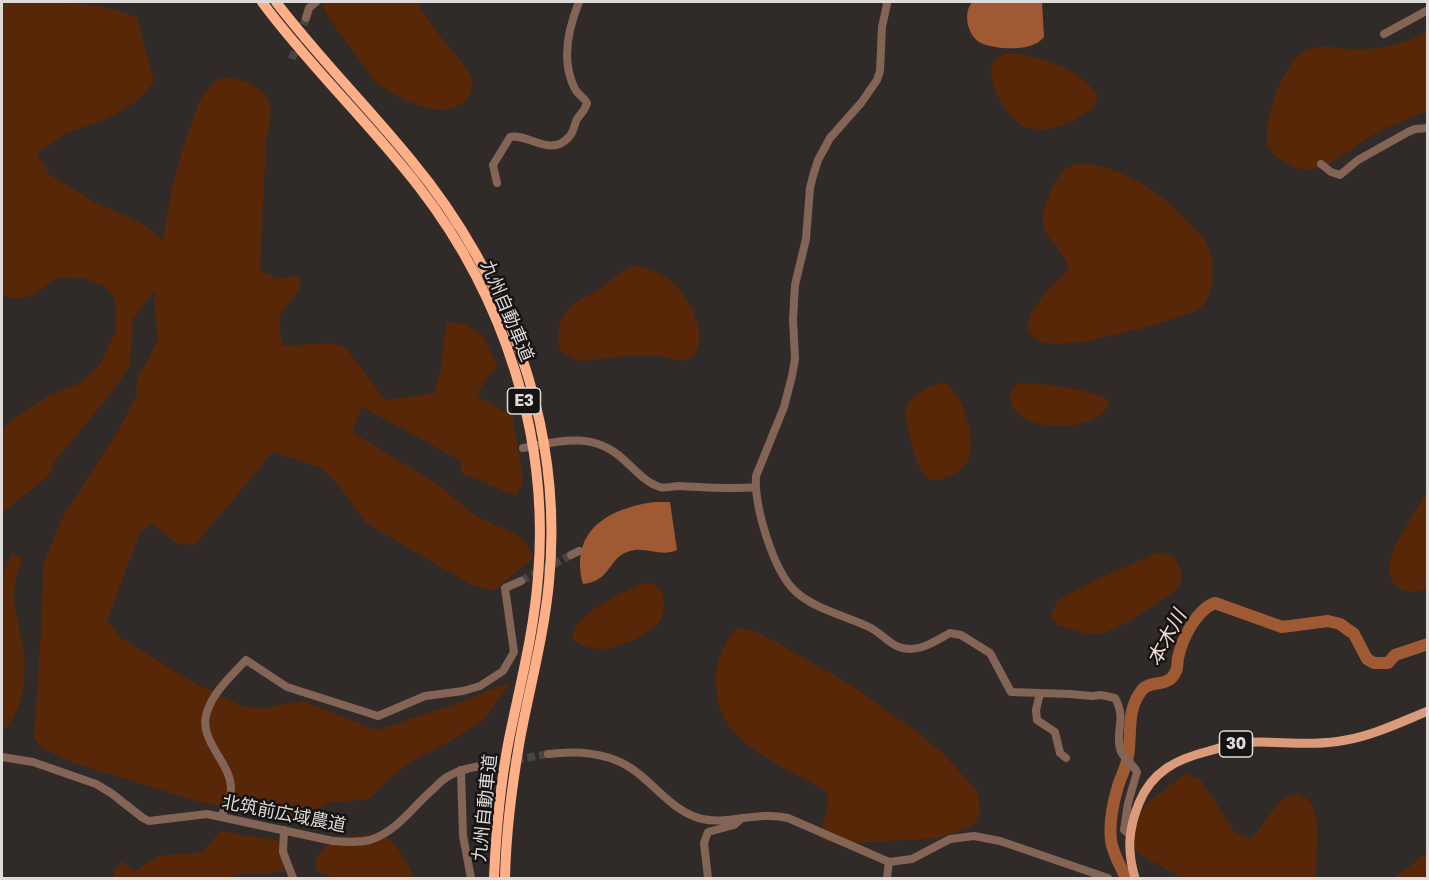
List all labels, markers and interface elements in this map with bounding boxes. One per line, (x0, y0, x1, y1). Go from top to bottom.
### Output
street label: 九州自動車道 (476, 257, 538, 365)
road number: E3 (508, 388, 540, 414)
water label: 本木川 (1142, 606, 1192, 670)
road number: 30 (1220, 731, 1252, 757)
street label: 九州自動車道 (469, 753, 501, 863)
street label: 北筑前広域農道 (220, 791, 348, 837)

